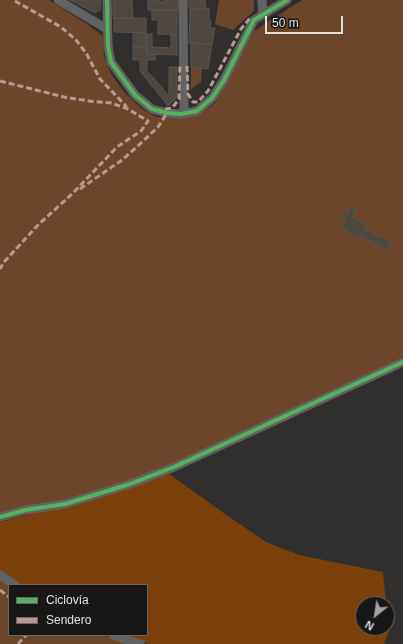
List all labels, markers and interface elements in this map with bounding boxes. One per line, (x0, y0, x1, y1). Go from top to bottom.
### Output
scale bar (267, 8, 345, 34)
text: 50 m (272, 16, 299, 30)
legend (8, 584, 148, 636)
text: Ciclovía (46, 593, 89, 607)
north arrow (355, 596, 395, 636)
text: Sendero (46, 613, 91, 627)
text: N (363, 618, 376, 633)

